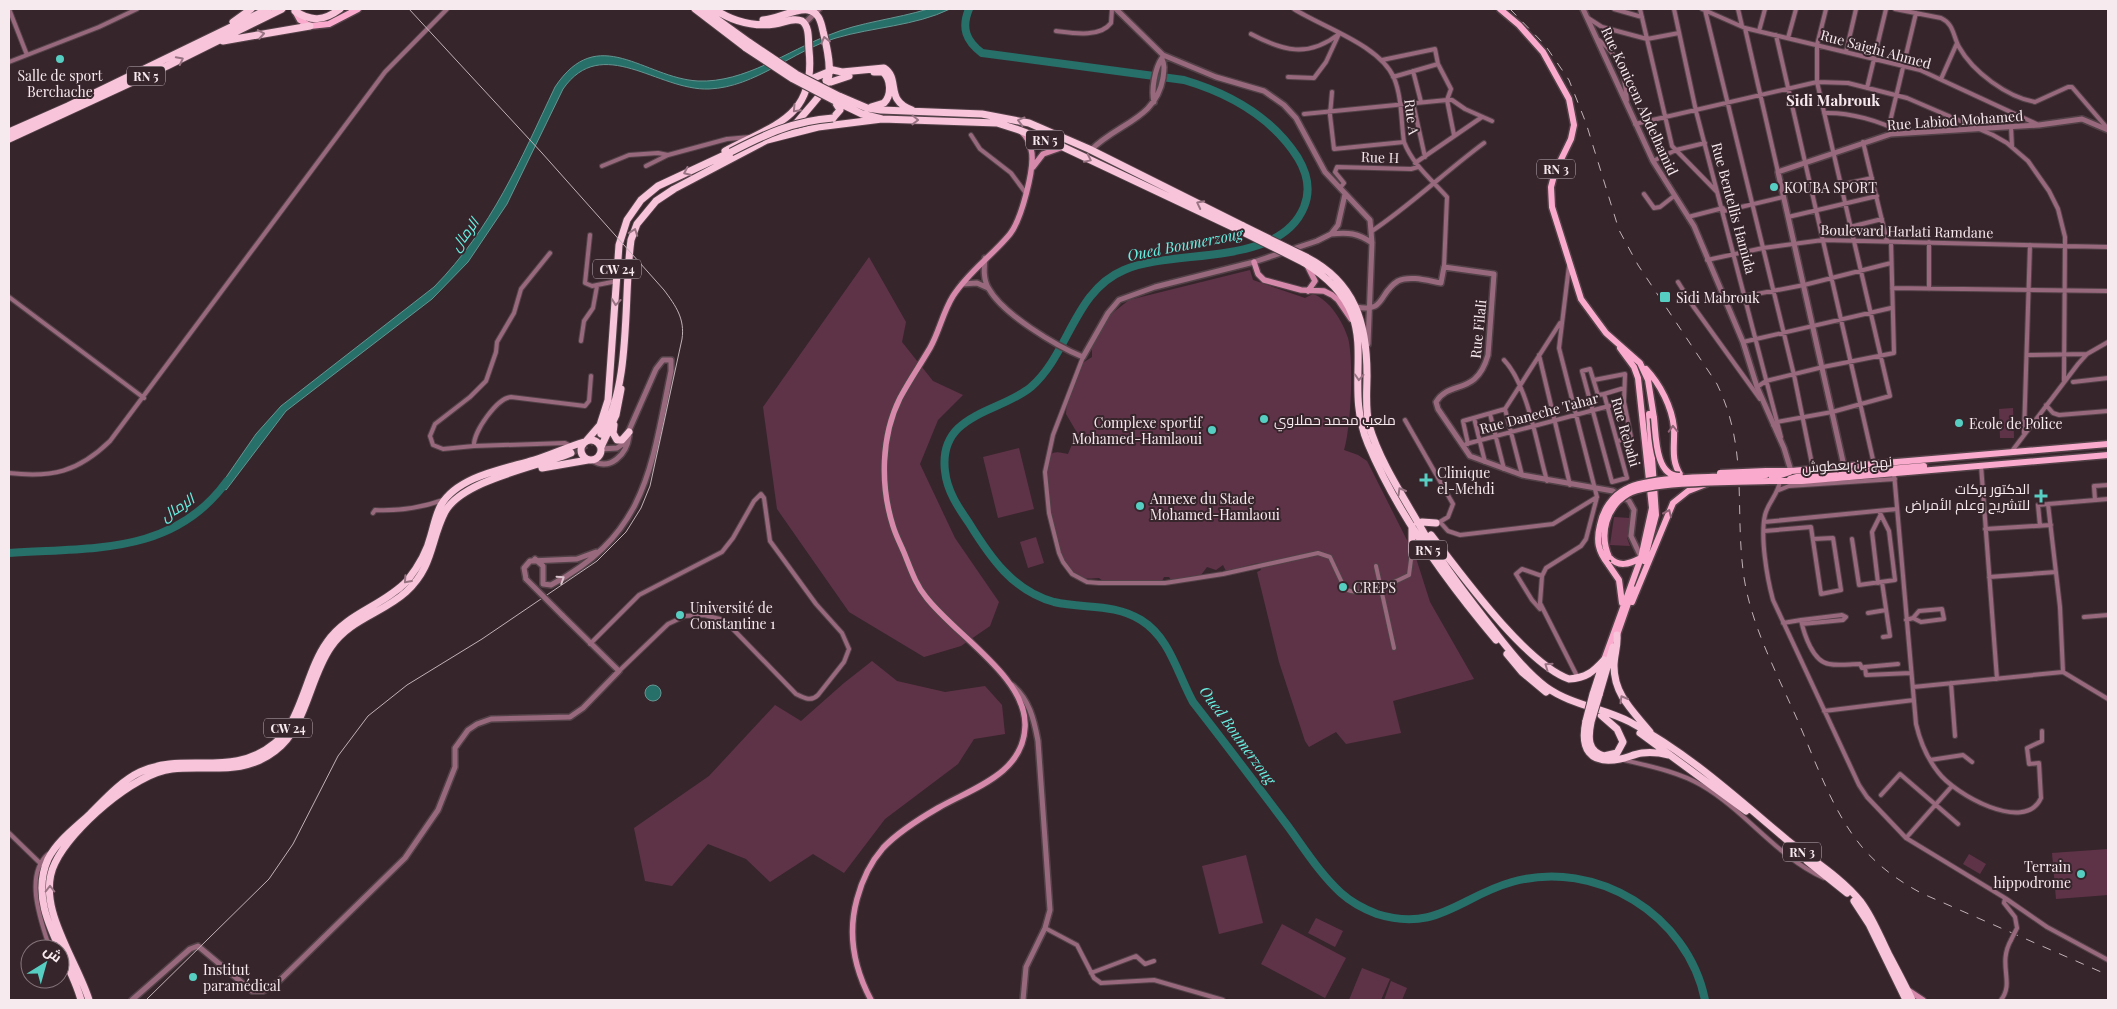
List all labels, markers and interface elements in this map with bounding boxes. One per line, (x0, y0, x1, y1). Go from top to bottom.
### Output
street label: Rue Kouicem Abdelhamid (1597, 24, 1683, 178)
street label: Rue Saighi Ahmed (1819, 25, 1933, 73)
one-way arrow (257, 29, 265, 39)
one-way arrow (820, 35, 831, 44)
marker: Salle de sport Berchache (54, 53, 66, 65)
one-way arrow (175, 56, 184, 66)
place label: Salle de sport Berchache (18, 66, 103, 101)
road number: RN 5 (127, 66, 165, 85)
district label: Sidi Mabrouk (1786, 90, 1880, 110)
street label: Rue A (1400, 98, 1424, 136)
one-way arrow (793, 103, 802, 112)
street label: Rue Labiod Mohamed (1886, 106, 2024, 134)
one-way arrow (912, 115, 919, 125)
one-way arrow (1018, 116, 1026, 126)
road number: RN 5 (1026, 130, 1064, 150)
street label: Rue Bentellis Hamida (1707, 140, 1761, 276)
street label: Rue H (1360, 147, 1400, 167)
one-way arrow (1083, 152, 1092, 163)
road number: RN 3 (1537, 160, 1575, 178)
one-way arrow (683, 165, 692, 176)
place label: KOUBA SPORT (1784, 178, 1877, 197)
marker: KOUBA SPORT (1768, 181, 1780, 193)
one-way arrow (1196, 200, 1205, 210)
water label: الرمال (445, 212, 484, 255)
street label: Boulevard Harlati Ramdane (1820, 220, 1994, 242)
water label: Oued Boumerzoug (1126, 223, 1246, 265)
one-way arrow (628, 228, 638, 237)
road number: CW 24 (593, 260, 641, 278)
place label: Sidi Mabrouk (1676, 288, 1760, 307)
marker: Sidi Mabrouk (1658, 290, 1672, 304)
one-way arrow (610, 299, 621, 307)
street label: Rue Filali (1465, 299, 1491, 359)
one-way arrow (1354, 373, 1364, 381)
street label: Rue Daneche Tahar (1477, 388, 1601, 438)
street label: Rue Rebahi (1607, 395, 1645, 469)
place label: ملعب محمد حملاوي (1274, 410, 1396, 432)
place label: Complexe sportif Mohamed-Hamlaoui (1072, 413, 1203, 448)
marker: ملعب محمد حملاوي (1258, 413, 1270, 425)
place label: Ecole de Police (1969, 414, 2063, 433)
marker: Ecole de Police (1953, 417, 1965, 429)
marker: Complexe sportif Mohamed-Hamlaoui (1206, 424, 1218, 436)
one-way arrow (1668, 425, 1678, 433)
street label: نهج بن بعطوش (1801, 451, 1893, 477)
place label: Clinique el-Mehdi (1437, 463, 1495, 498)
marker: Clinique el-Mehdi (1419, 473, 1433, 487)
place label: الدكتور بركات للتشريح وعلم الأمراض (1905, 479, 2030, 515)
one-way arrow (1398, 487, 1408, 496)
water label: الرمال (156, 488, 199, 525)
place label: Annexe du Stade Mohamed-Hamlaoui (1149, 489, 1280, 524)
marker: الدكتور بركات للتشريح وعلم الأمراض (2034, 489, 2048, 503)
marker: Annexe du Stade Mohamed-Hamlaoui (1134, 500, 1146, 512)
one-way arrow (1662, 509, 1672, 518)
road number: RN 5 (1409, 540, 1447, 560)
one-way arrow (404, 574, 413, 583)
one-way arrow (555, 576, 565, 585)
place label: CREPS (1353, 578, 1396, 597)
marker: CREPS (1337, 581, 1349, 593)
place label: Université de Constantine 1 (690, 598, 775, 633)
marker: Université de Constantine 1 (674, 609, 686, 621)
one-way arrow (1544, 663, 1554, 672)
water label: Oued Boumerzoug (1195, 682, 1281, 789)
one-way arrow (1619, 695, 1629, 704)
road number: CW 24 (264, 718, 312, 738)
road number: RN 3 (1783, 842, 1821, 862)
place label: Terrain hippodrome (1993, 857, 2072, 892)
marker: Terrain hippodrome (2075, 868, 2087, 880)
one-way arrow (45, 885, 55, 892)
north arrow (20, 939, 70, 989)
text: ش (40, 940, 66, 966)
place label: Institut paramédical (203, 960, 281, 995)
marker: Institut paramédical (187, 971, 199, 983)

